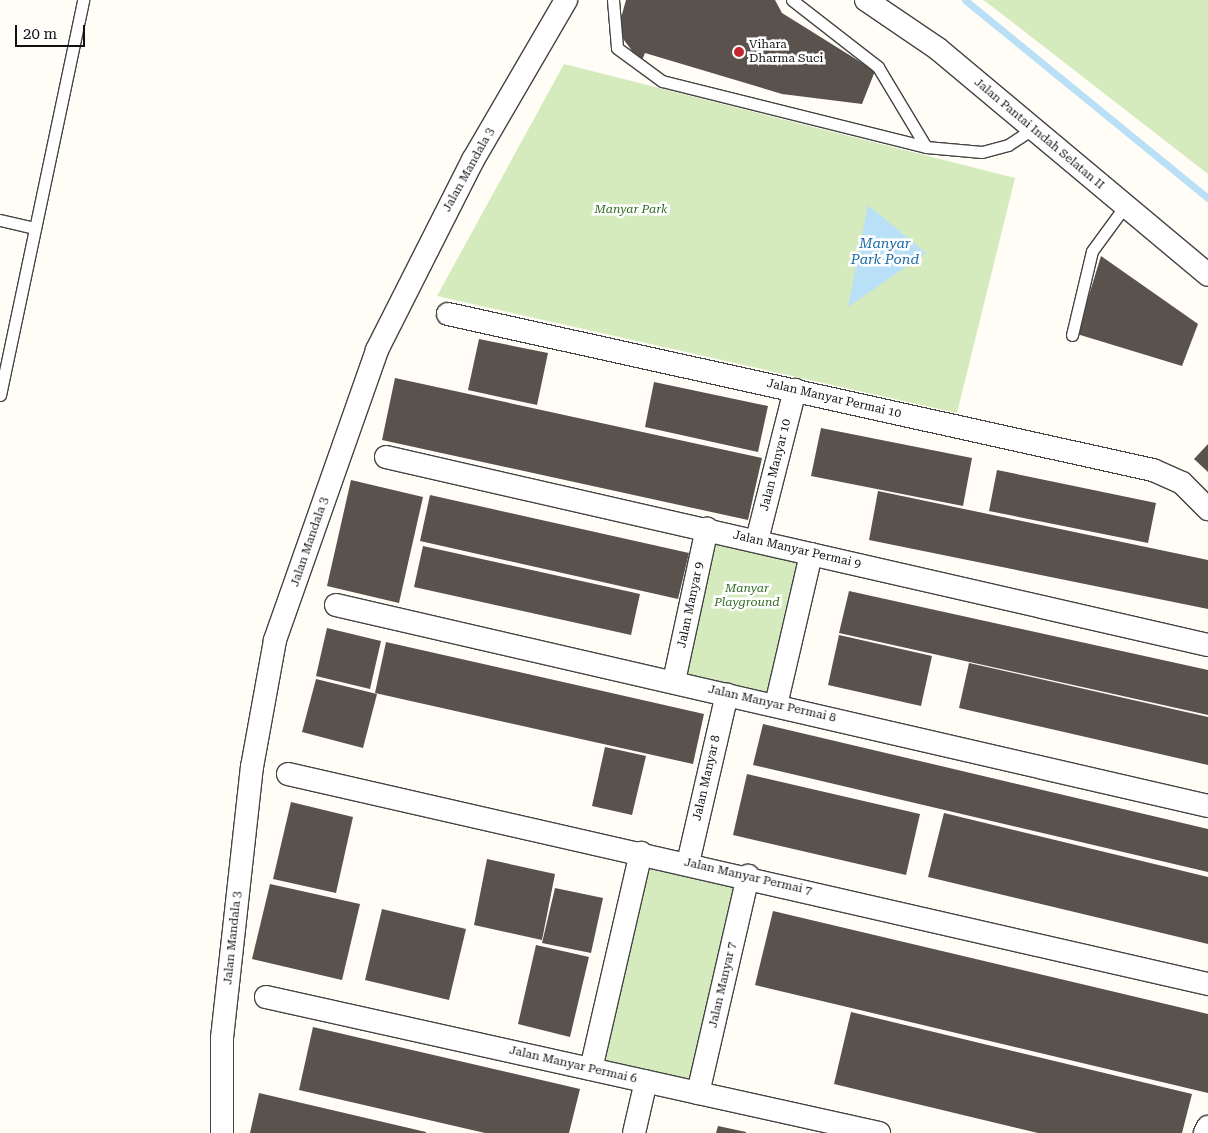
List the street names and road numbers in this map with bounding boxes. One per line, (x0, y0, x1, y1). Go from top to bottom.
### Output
street label: Jalan Pantai Indah Selatan II (971, 75, 1107, 193)
street label: Jalan Mandala 3 (440, 126, 498, 214)
street label: Jalan Manyar Permai 10 (765, 377, 903, 421)
street label: Jalan Manyar 10 (758, 418, 794, 512)
street label: Jalan Mandala 3 (288, 495, 332, 589)
street label: Jalan Manyar Permai 9 (732, 528, 862, 572)
street label: Jalan Manyar 9 (675, 561, 707, 649)
street label: Jalan Manyar Permai 8 (707, 682, 837, 726)
street label: Jalan Manyar 8 (690, 734, 724, 822)
street label: Jalan Manyar Permai 7 (683, 855, 813, 899)
street label: Jalan Mandala 3 (221, 891, 245, 985)
street label: Jalan Manyar 7 (706, 941, 740, 1029)
street label: Jalan Manyar Permai 6 (508, 1043, 638, 1087)

